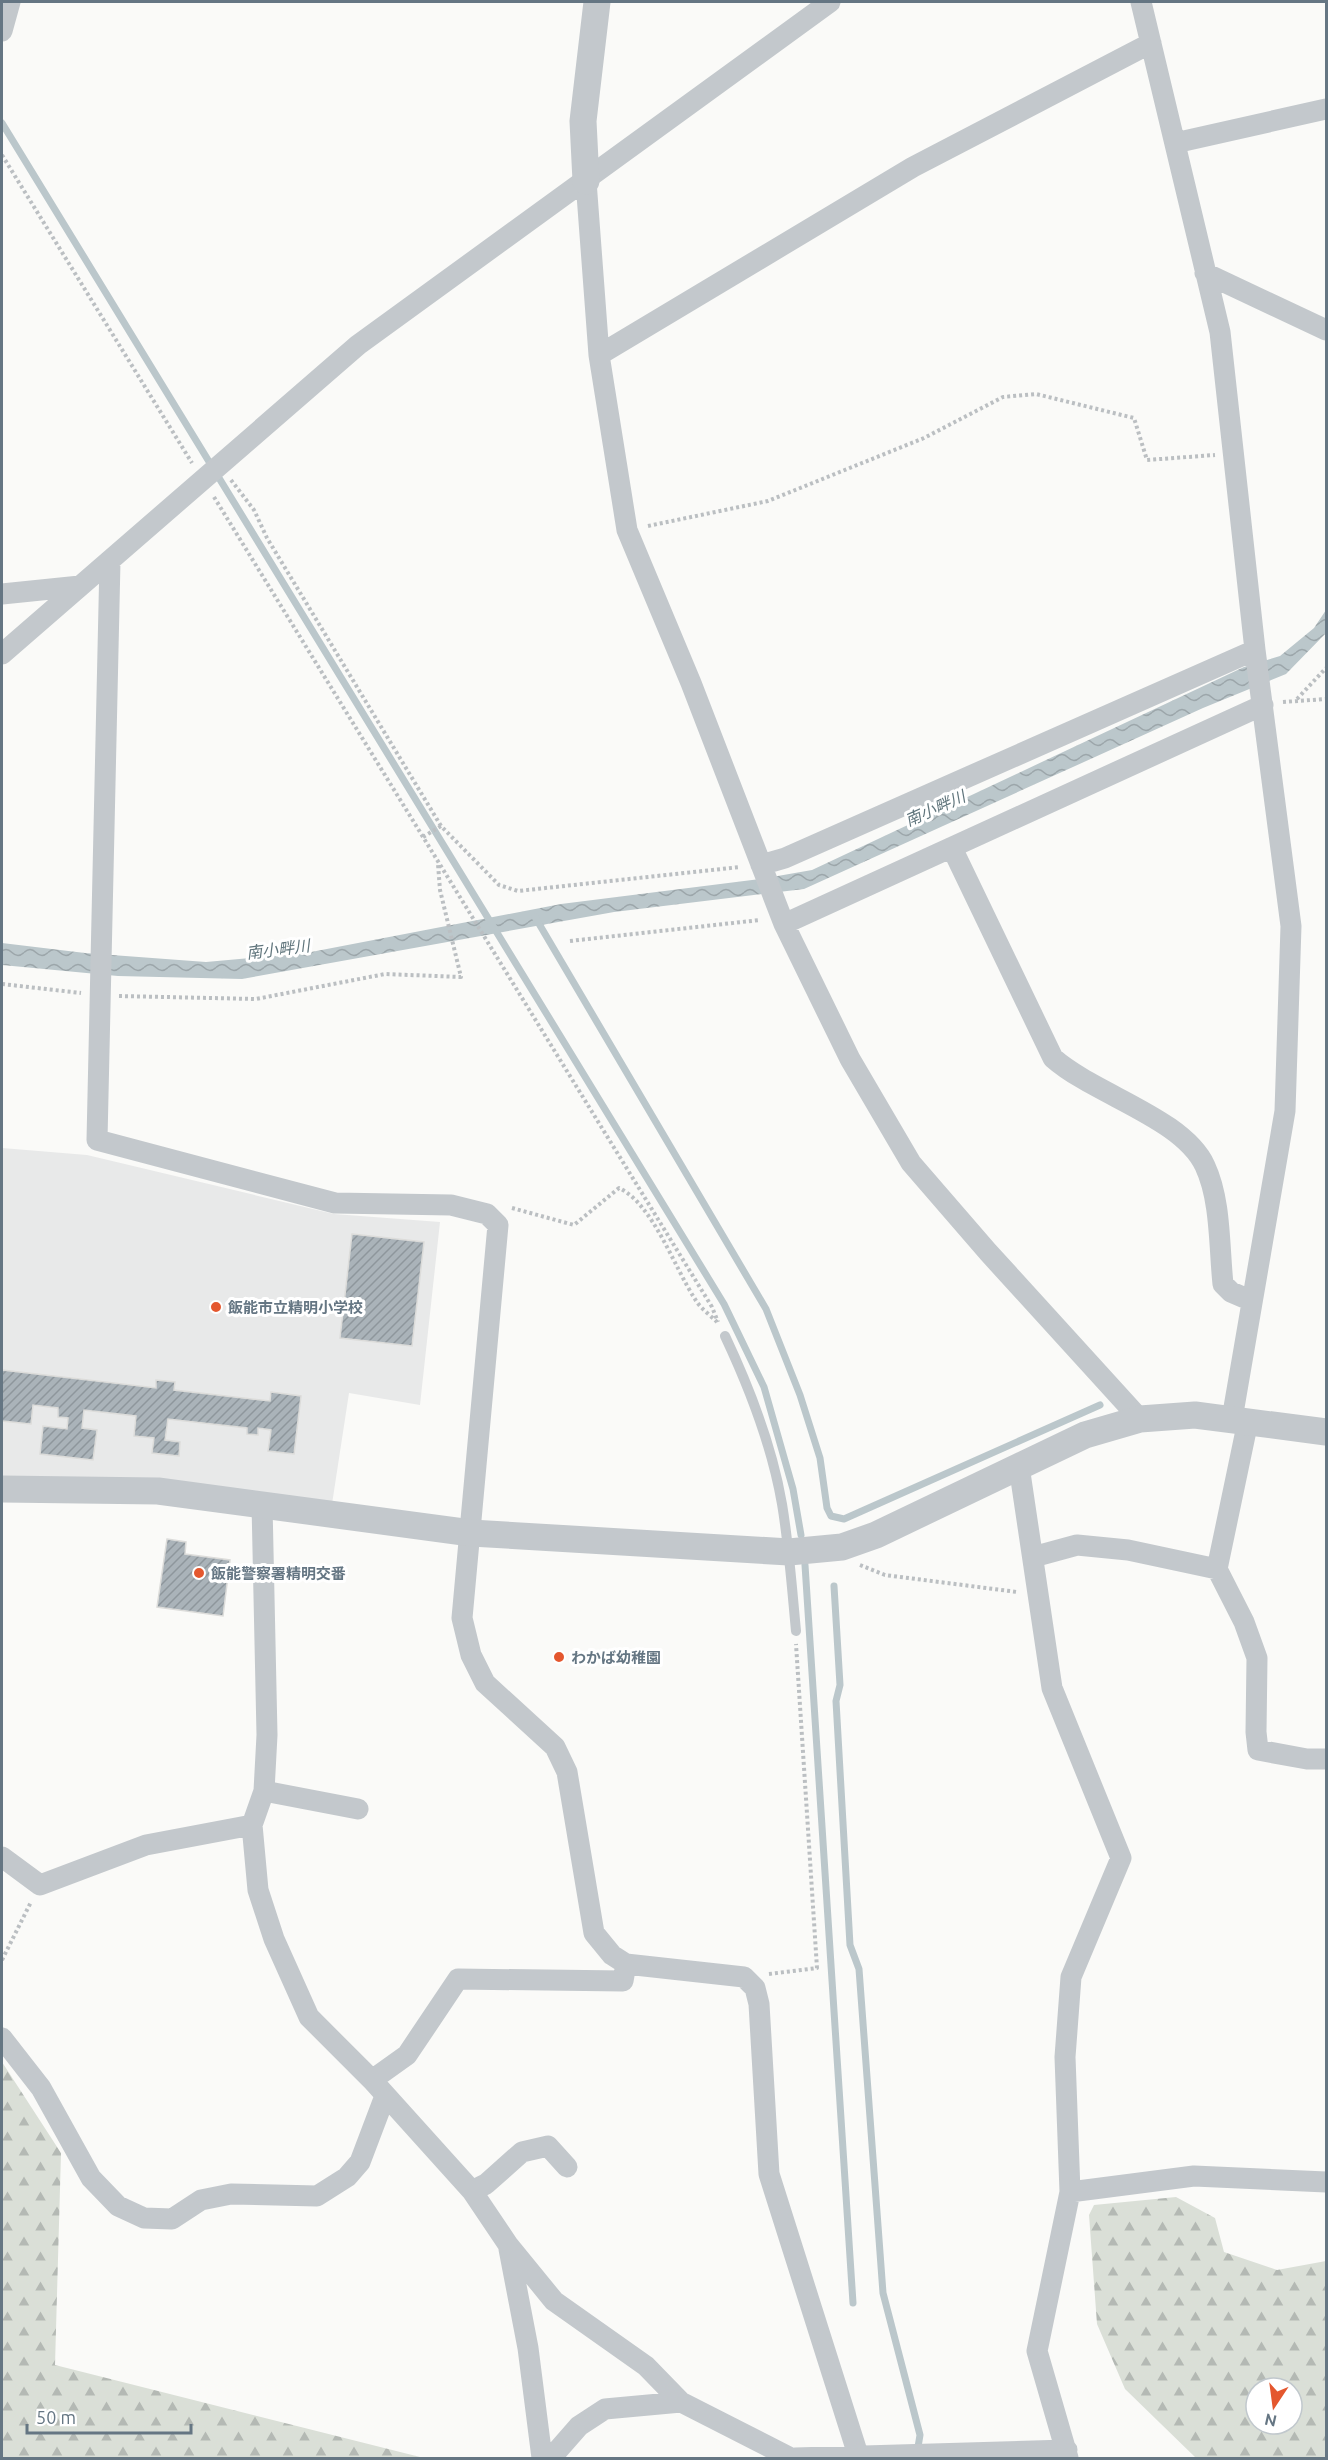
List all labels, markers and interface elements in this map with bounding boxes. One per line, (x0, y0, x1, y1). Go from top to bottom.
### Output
water label: 南小畔川 (902, 786, 970, 829)
water label: 南小畔川 (245, 936, 313, 962)
place label: 飯能市立精明小学校 (228, 1299, 363, 1316)
marker: 飯能市立精明小学校 (209, 1300, 223, 1314)
place label: 飯能警察署精明交番 (211, 1565, 346, 1582)
marker: 飯能警察署精明交番 (192, 1566, 206, 1580)
place label: わかば幼稚園 (571, 1649, 661, 1666)
marker: わかば幼稚園 (552, 1650, 566, 1664)
north arrow (1244, 2376, 1304, 2436)
scale bar (27, 2397, 190, 2435)
text: 50 m (36, 2407, 76, 2427)
text: N (1263, 2411, 1278, 2431)

